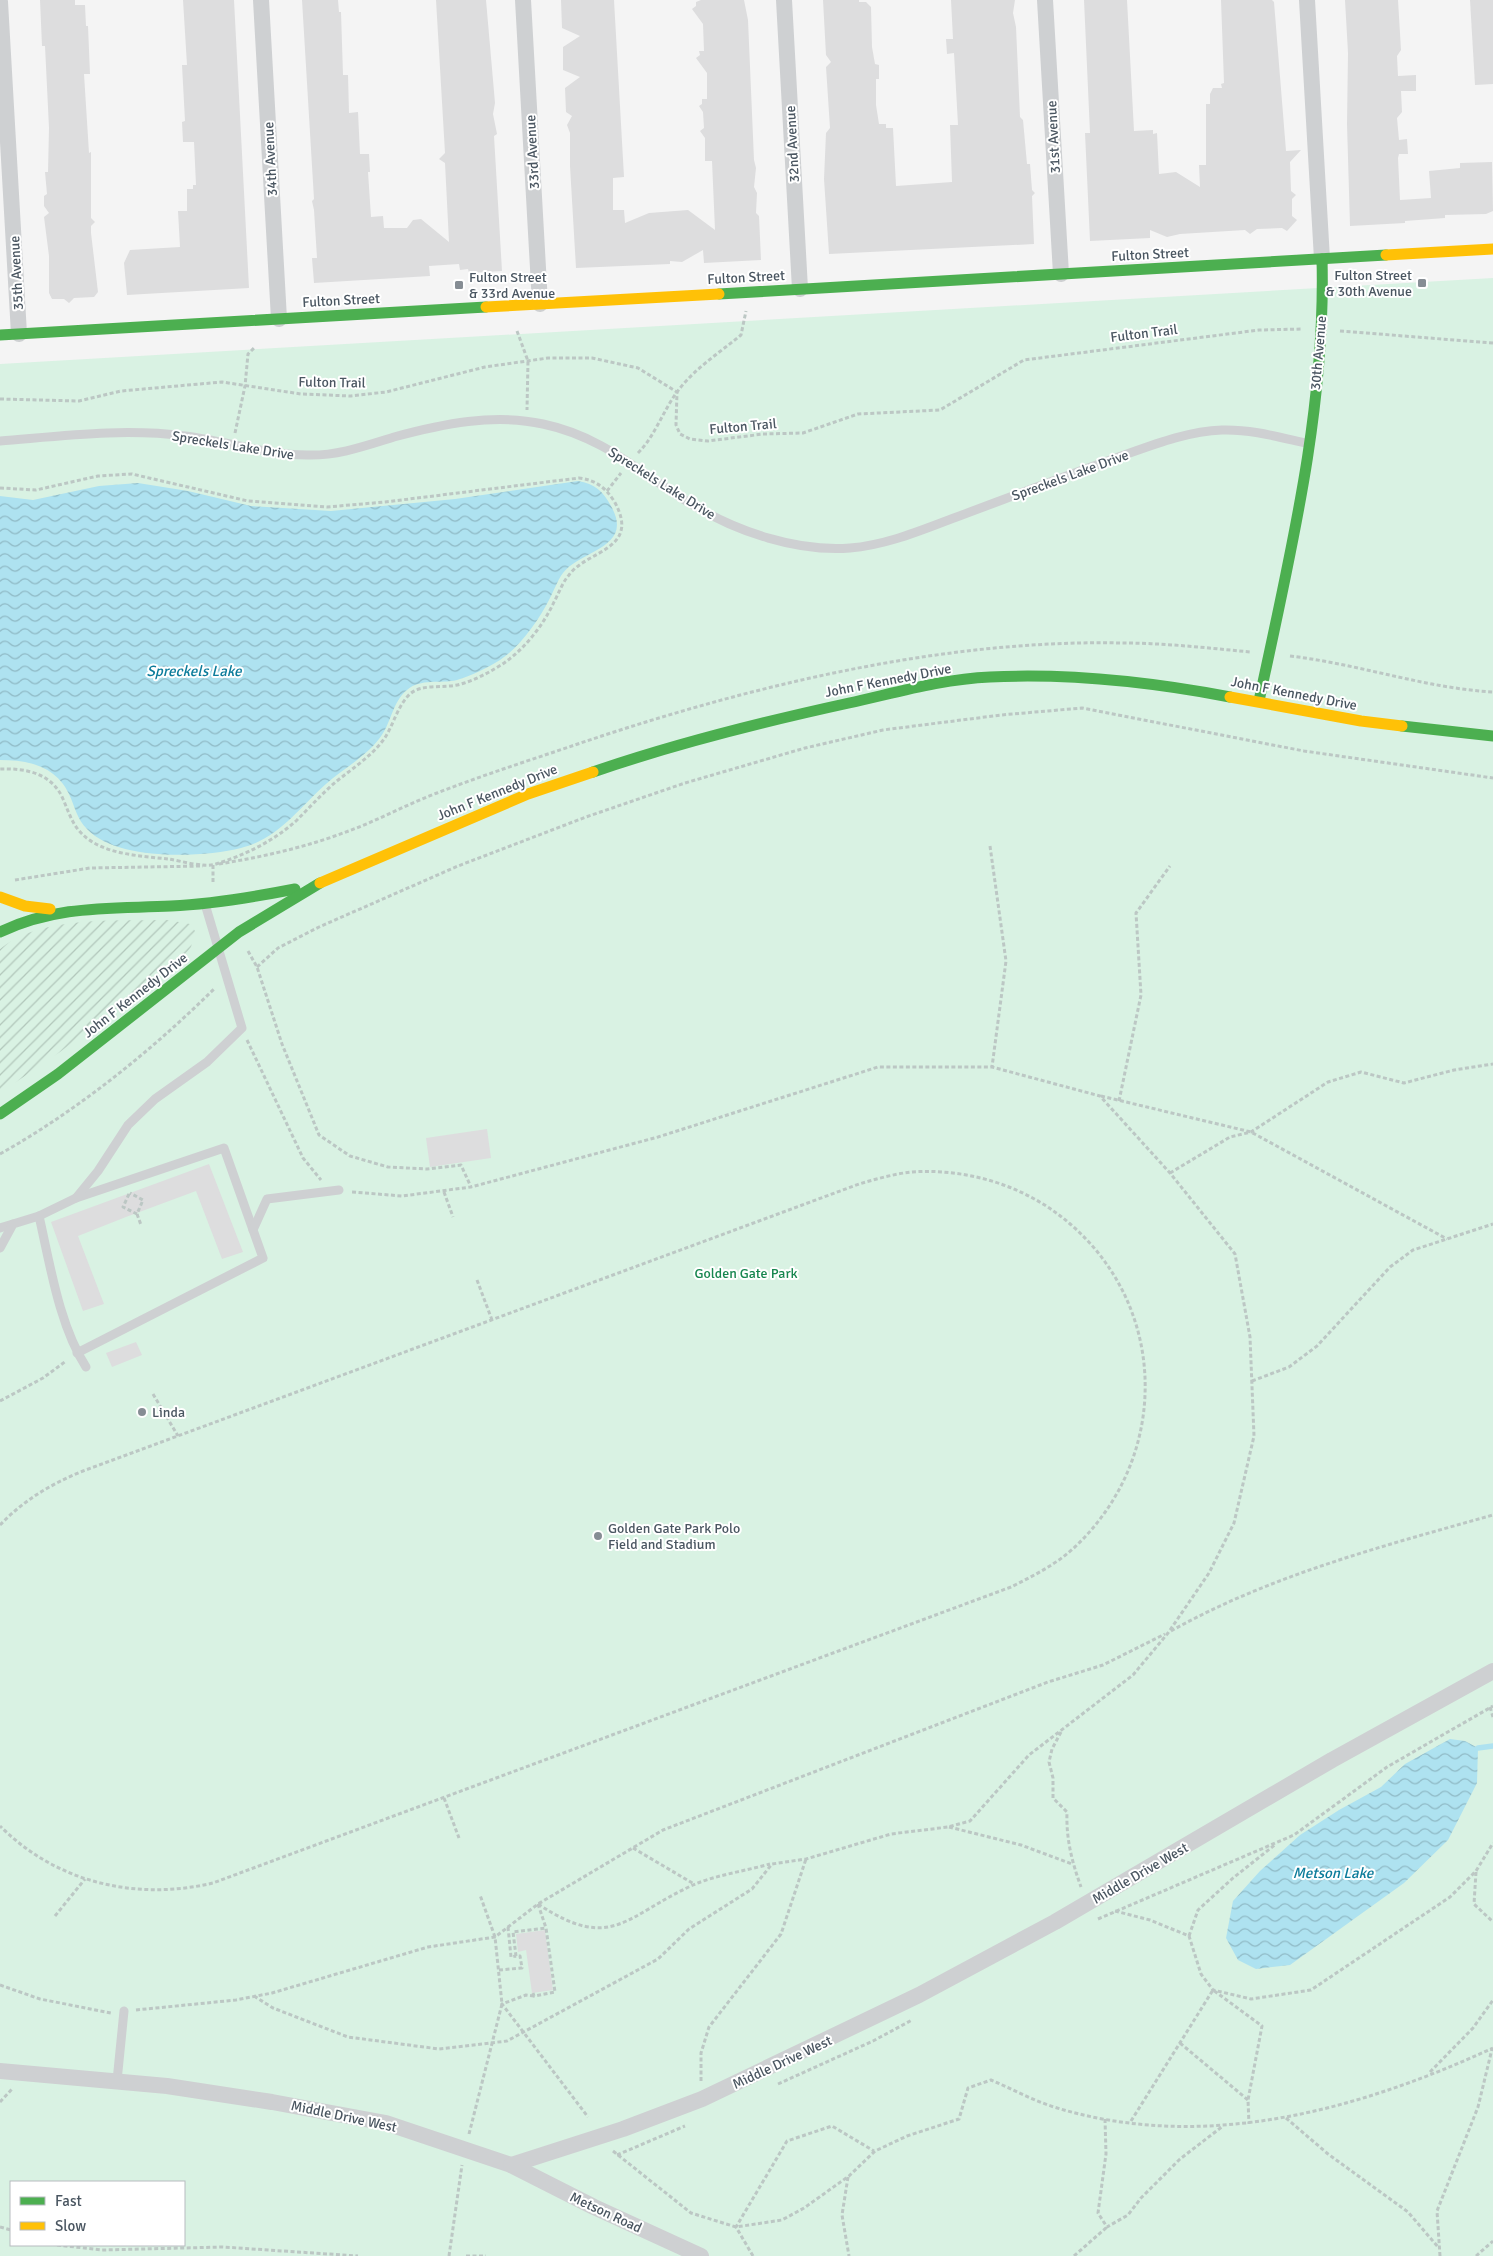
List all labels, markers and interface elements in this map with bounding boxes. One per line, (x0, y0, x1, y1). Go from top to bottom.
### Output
street label: 31st Avenue (1043, 100, 1064, 174)
street label: 32nd Avenue (782, 105, 803, 183)
street label: 33rd Avenue (522, 114, 543, 190)
street label: 34th Avenue (260, 121, 281, 197)
street label: 35th Avenue (6, 235, 27, 311)
street label: Fulton Street (1111, 244, 1189, 265)
street label: Fulton Street (707, 267, 785, 288)
place label: Fulton Street & 30th Avenue (1326, 267, 1412, 300)
place label: Fulton Street & 33rd Avenue (469, 269, 555, 302)
marker: Fulton Street & 30th Avenue (1416, 277, 1428, 289)
marker: Fulton Street & 33rd Avenue (453, 279, 465, 291)
street label: Fulton Street (302, 290, 380, 311)
street label: 30th Avenue (1307, 315, 1330, 391)
street label: Fulton Trail (1110, 321, 1179, 346)
street label: Fulton Trail (298, 373, 366, 392)
street label: Fulton Trail (709, 415, 777, 438)
street label: Spreckels Lake Drive (171, 427, 295, 464)
street label: Spreckels Lake Drive (605, 444, 718, 523)
street label: Spreckels Lake Drive (1009, 446, 1131, 505)
street label: John F Kennedy Drive (824, 660, 953, 701)
water label: Spreckels Lake (146, 662, 243, 680)
street label: John F Kennedy Drive (1229, 673, 1358, 714)
street label: John F Kennedy Drive (435, 761, 560, 824)
street label: John F Kennedy Drive (80, 949, 191, 1042)
park label: Golden Gate Park (694, 1265, 798, 1282)
place label: Linda (152, 1404, 185, 1421)
marker: Linda (136, 1406, 148, 1418)
place label: Golden Gate Park Polo Field and Stadium (608, 1520, 740, 1553)
marker: Golden Gate Park Polo Field and Stadium (592, 1530, 604, 1542)
street label: Middle Drive West (1089, 1839, 1191, 1908)
water label: Metson Lake (1293, 1864, 1375, 1882)
street label: Middle Drive West (730, 2032, 835, 2093)
street label: Middle Drive West (289, 2097, 398, 2136)
legend (10, 2181, 185, 2246)
street label: Metson Road (567, 2188, 644, 2236)
text: Fast (55, 2192, 82, 2210)
text: Slow (55, 2217, 86, 2235)

